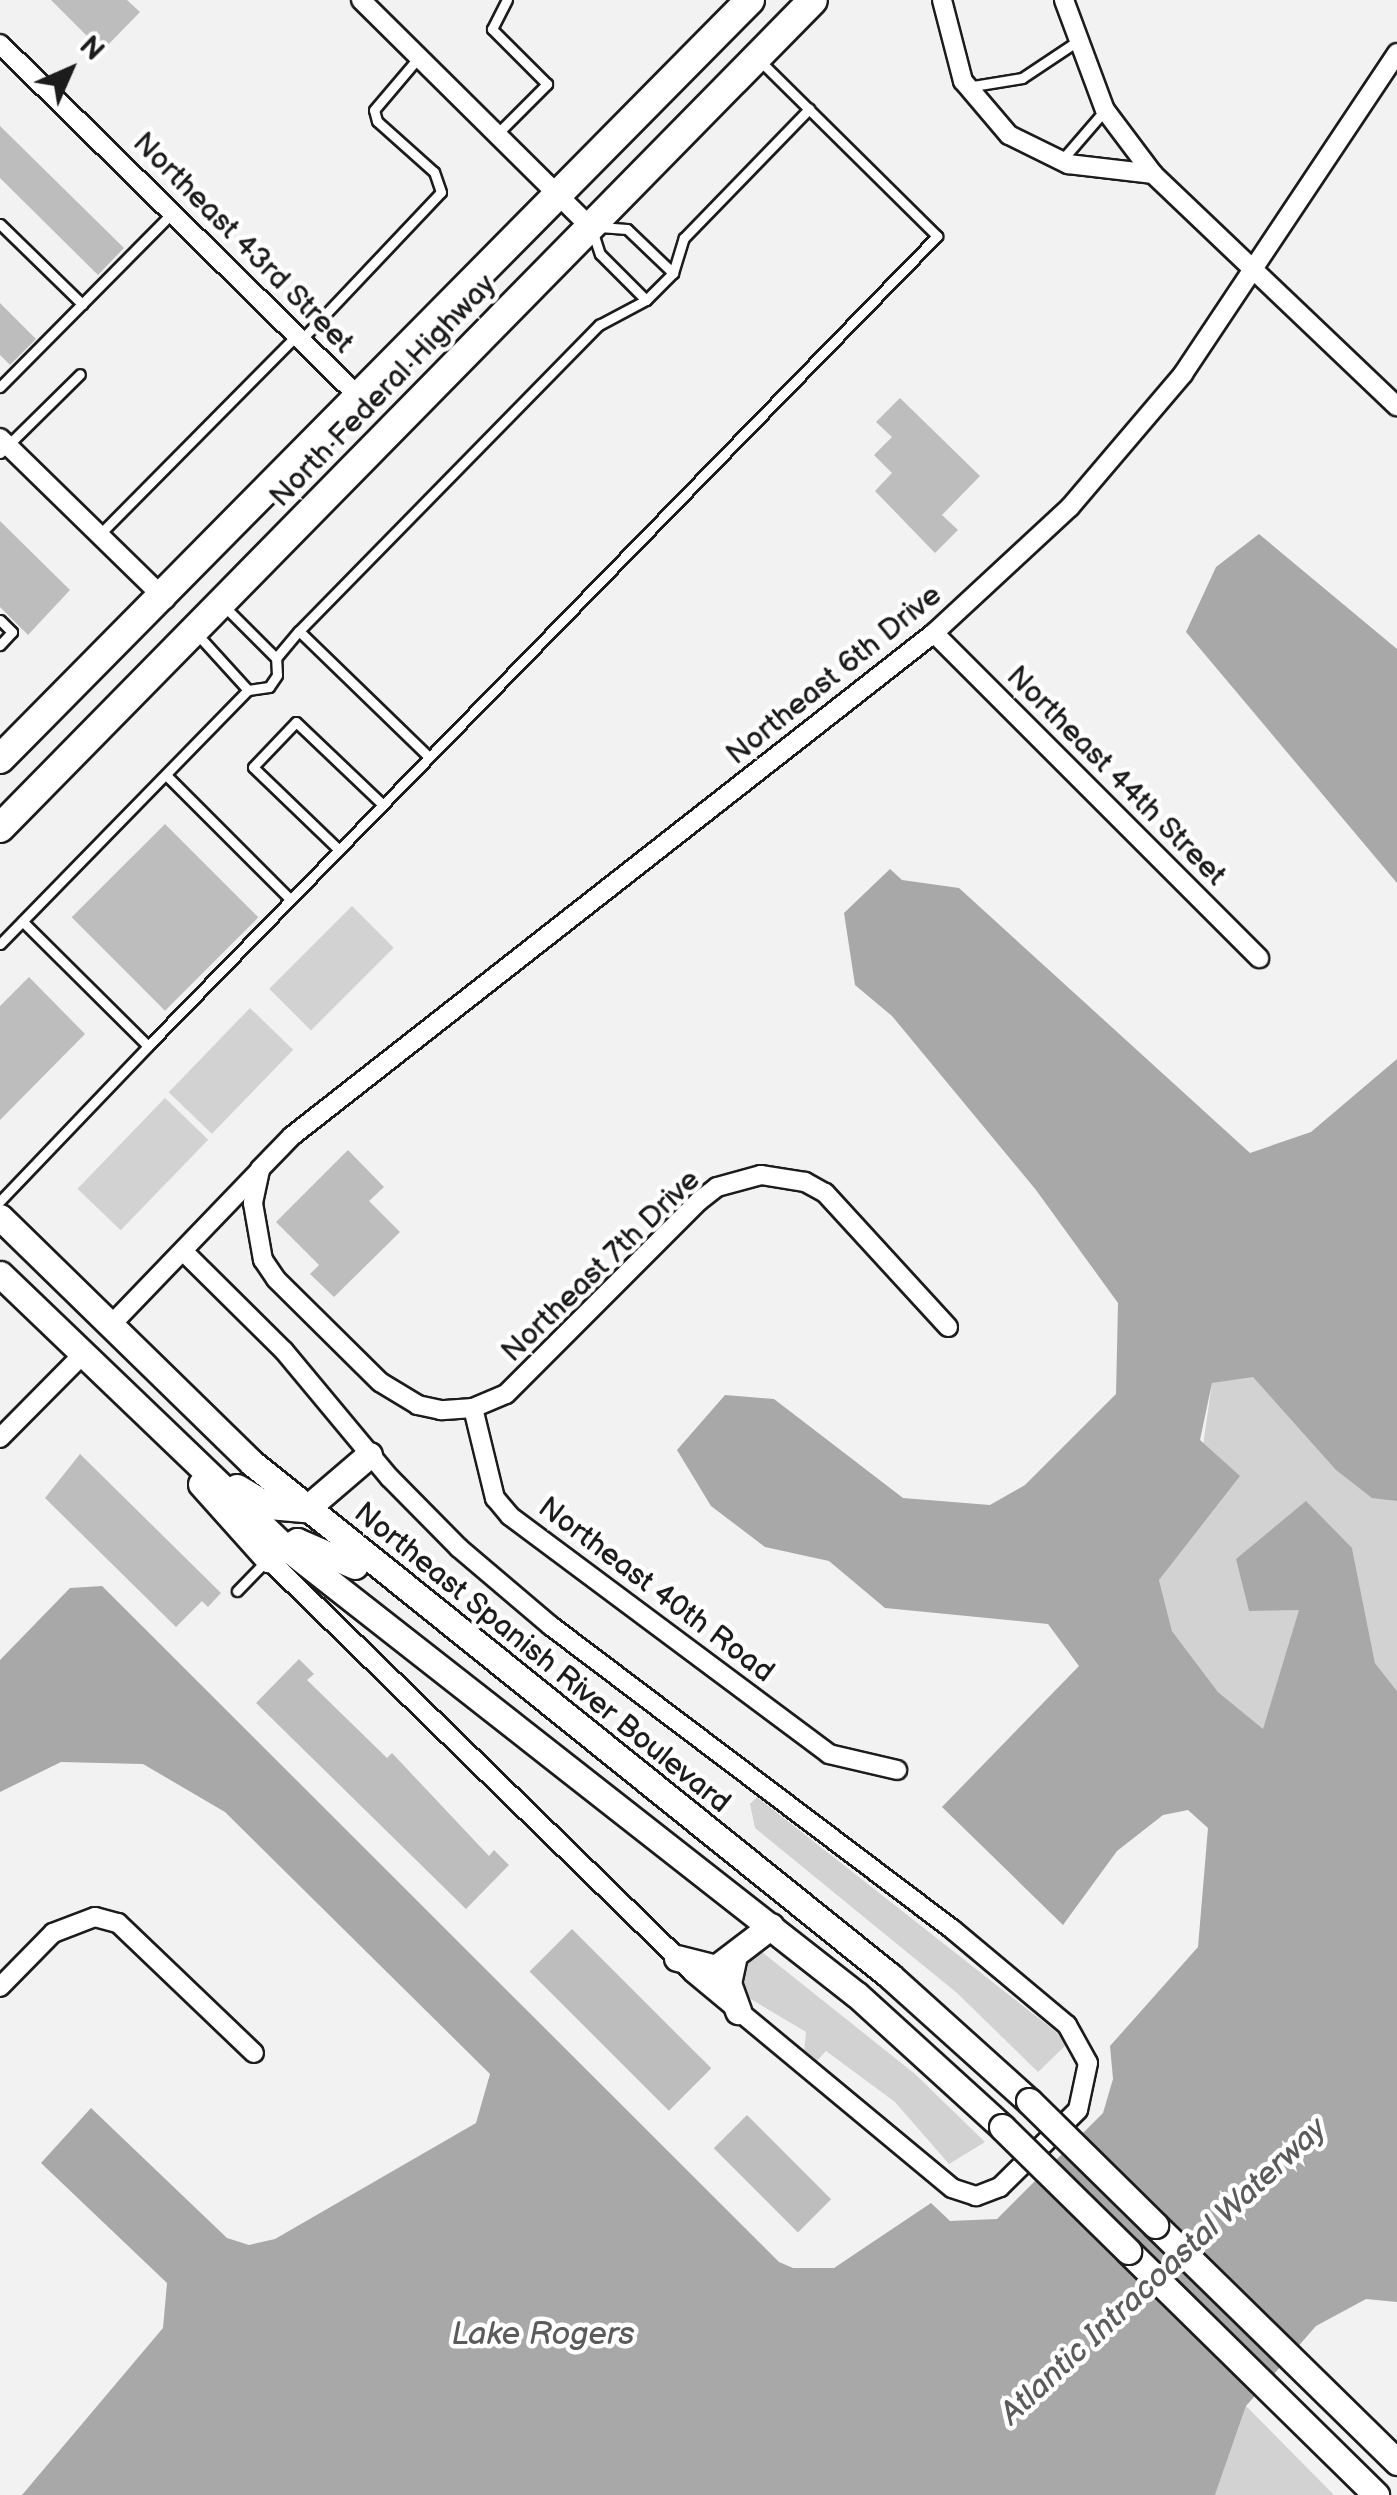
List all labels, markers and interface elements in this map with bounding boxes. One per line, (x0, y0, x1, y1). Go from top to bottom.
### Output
north arrow (20, 20, 120, 120)
text: N (72, 29, 111, 68)
street label: Northeast 43rd Street (125, 125, 361, 361)
street label: North Federal Highway (263, 267, 503, 515)
street label: Northeast 6th Drive (719, 577, 949, 773)
street label: Northeast 44th Street (998, 658, 1234, 894)
street label: Northeast 7th Drive (494, 1162, 708, 1370)
street label: Northeast 40th Road (531, 1490, 781, 1690)
street label: Northeast Spanish River Boulevard (346, 1495, 738, 1821)
water label: Atlantic Intracoastal Waterway (992, 2110, 1336, 2434)
water label: Lake Rogers (452, 2316, 634, 2354)

